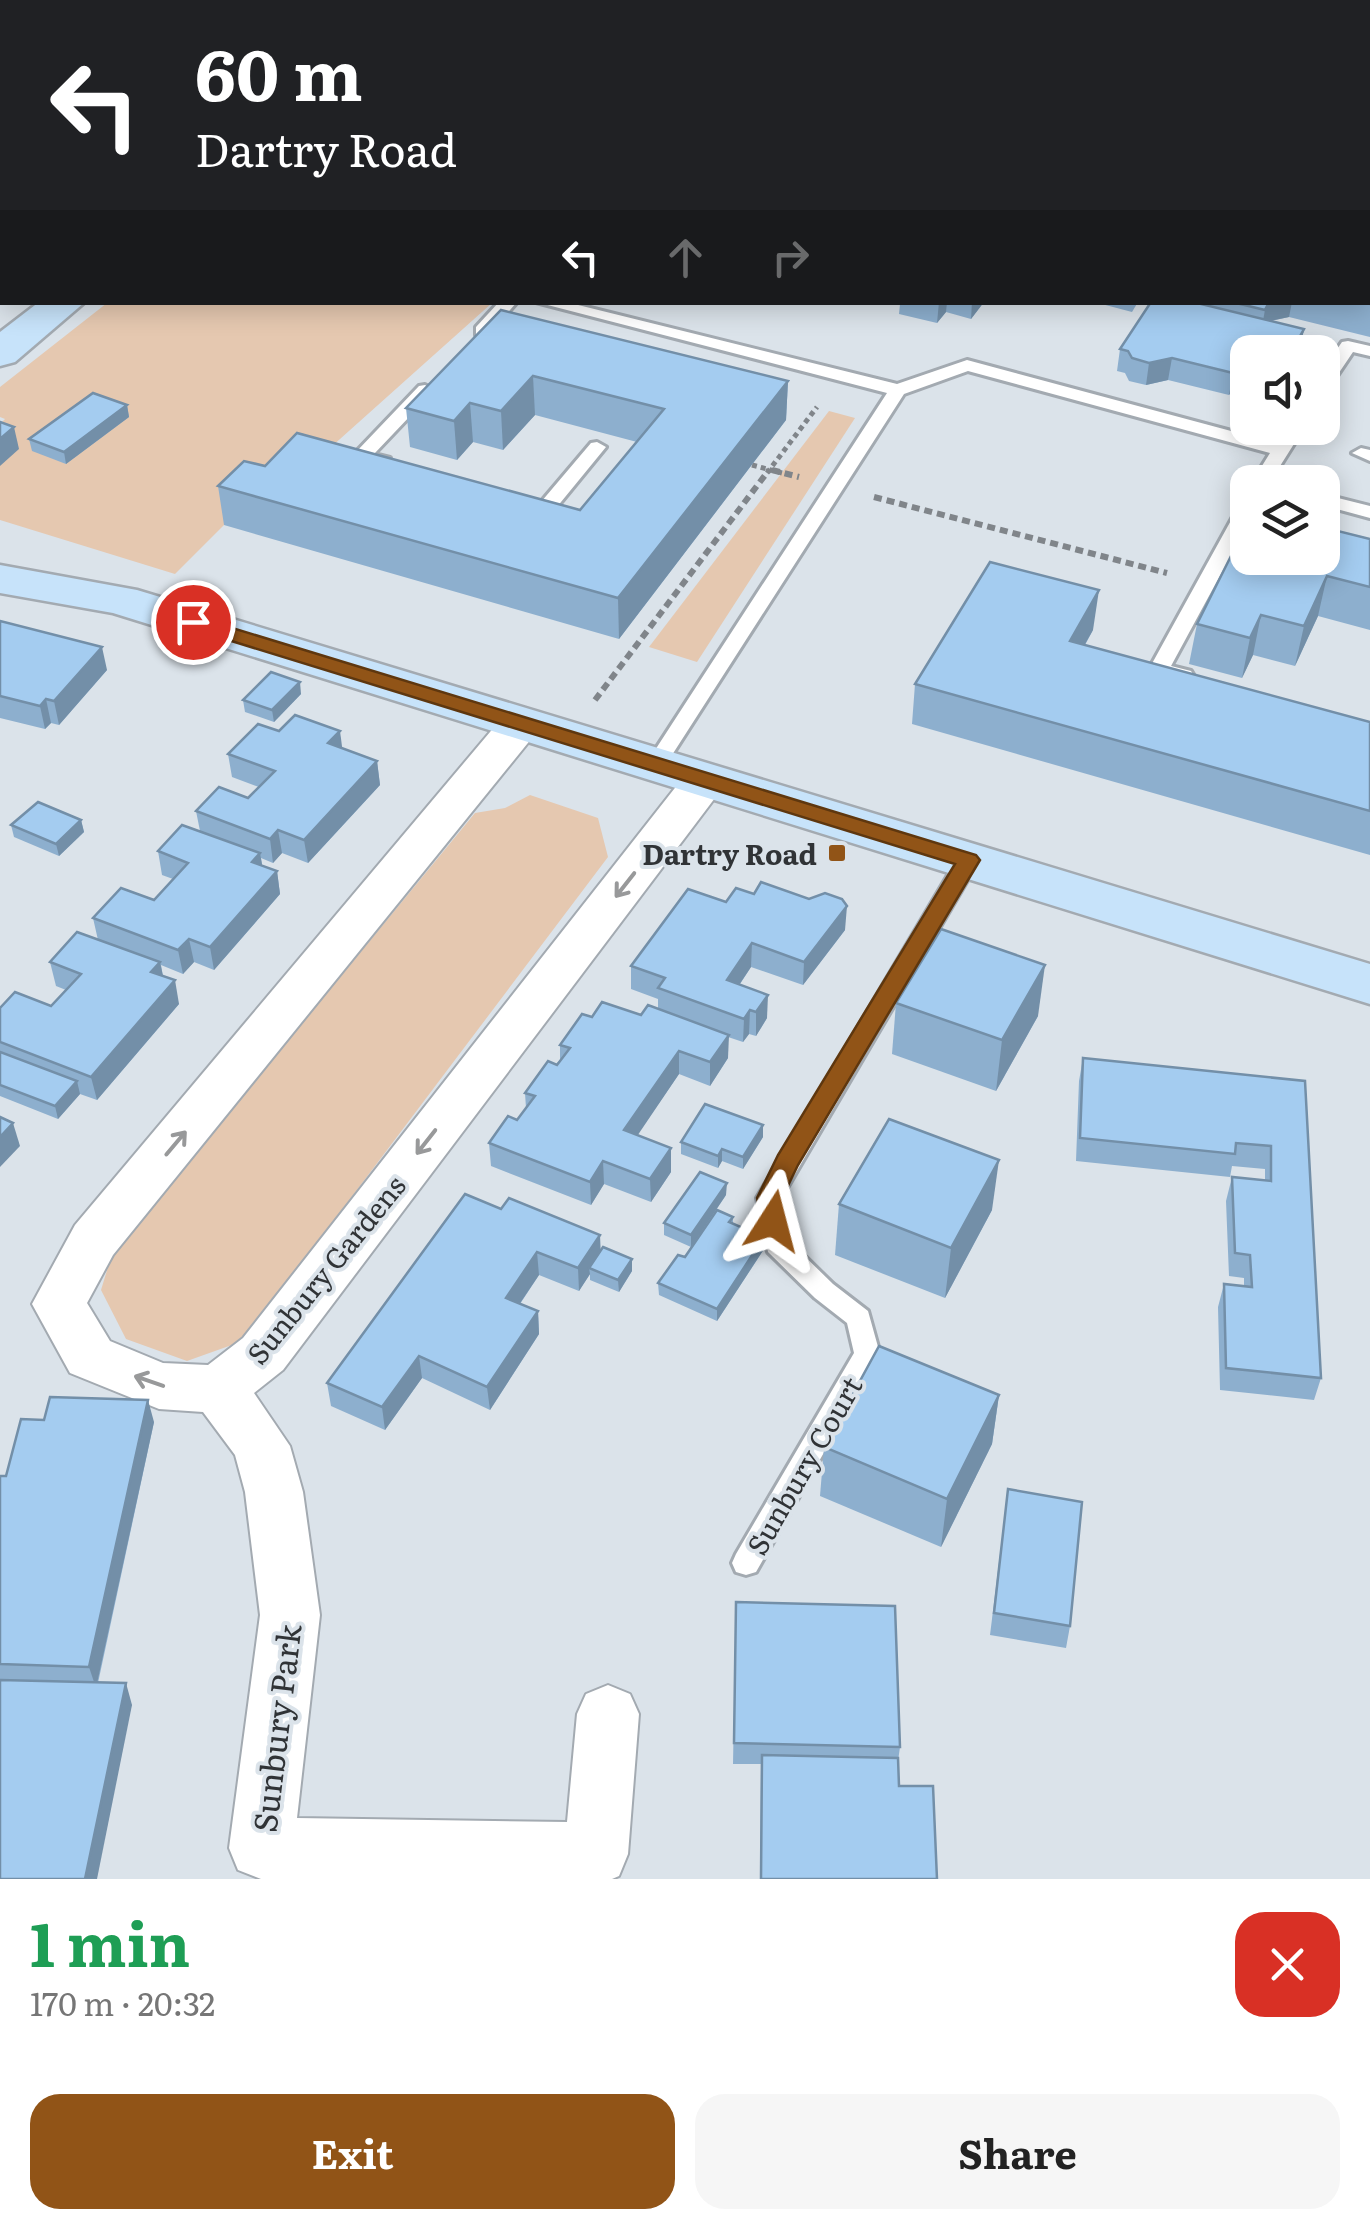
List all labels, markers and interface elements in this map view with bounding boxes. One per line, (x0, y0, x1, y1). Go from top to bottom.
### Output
text: 60 m (195, 19, 363, 123)
icon: left (30, 40, 160, 170)
text: Dartry Road (195, 114, 457, 181)
icon: left (553, 230, 608, 285)
icon: ahead (658, 230, 713, 285)
icon: right (763, 230, 818, 285)
map controls (1230, 335, 1340, 575)
button: sound (1230, 335, 1340, 445)
button: layers (1230, 465, 1340, 575)
pin (151, 580, 236, 665)
icon: arrive (166, 595, 221, 650)
place label: Dartry Road (642, 832, 817, 874)
marker: Dartry Road (826, 842, 848, 864)
one-way arrow (614, 871, 636, 897)
one-way arrow (416, 1128, 437, 1155)
one-way arrow (165, 1130, 187, 1156)
street label: Sunbury Gardens (236, 1166, 414, 1372)
position arrow (721, 1169, 825, 1273)
street label: Sunbury Court (735, 1367, 871, 1562)
one-way arrow (133, 1370, 165, 1388)
street label: Sunbury Park (238, 1621, 312, 1835)
text: 1 min (30, 1896, 190, 1985)
button: close (1235, 1912, 1340, 2017)
text: 170 m · 20:32 (30, 1978, 215, 2026)
button: Exit (30, 2094, 675, 2209)
button: Share (695, 2094, 1340, 2209)

